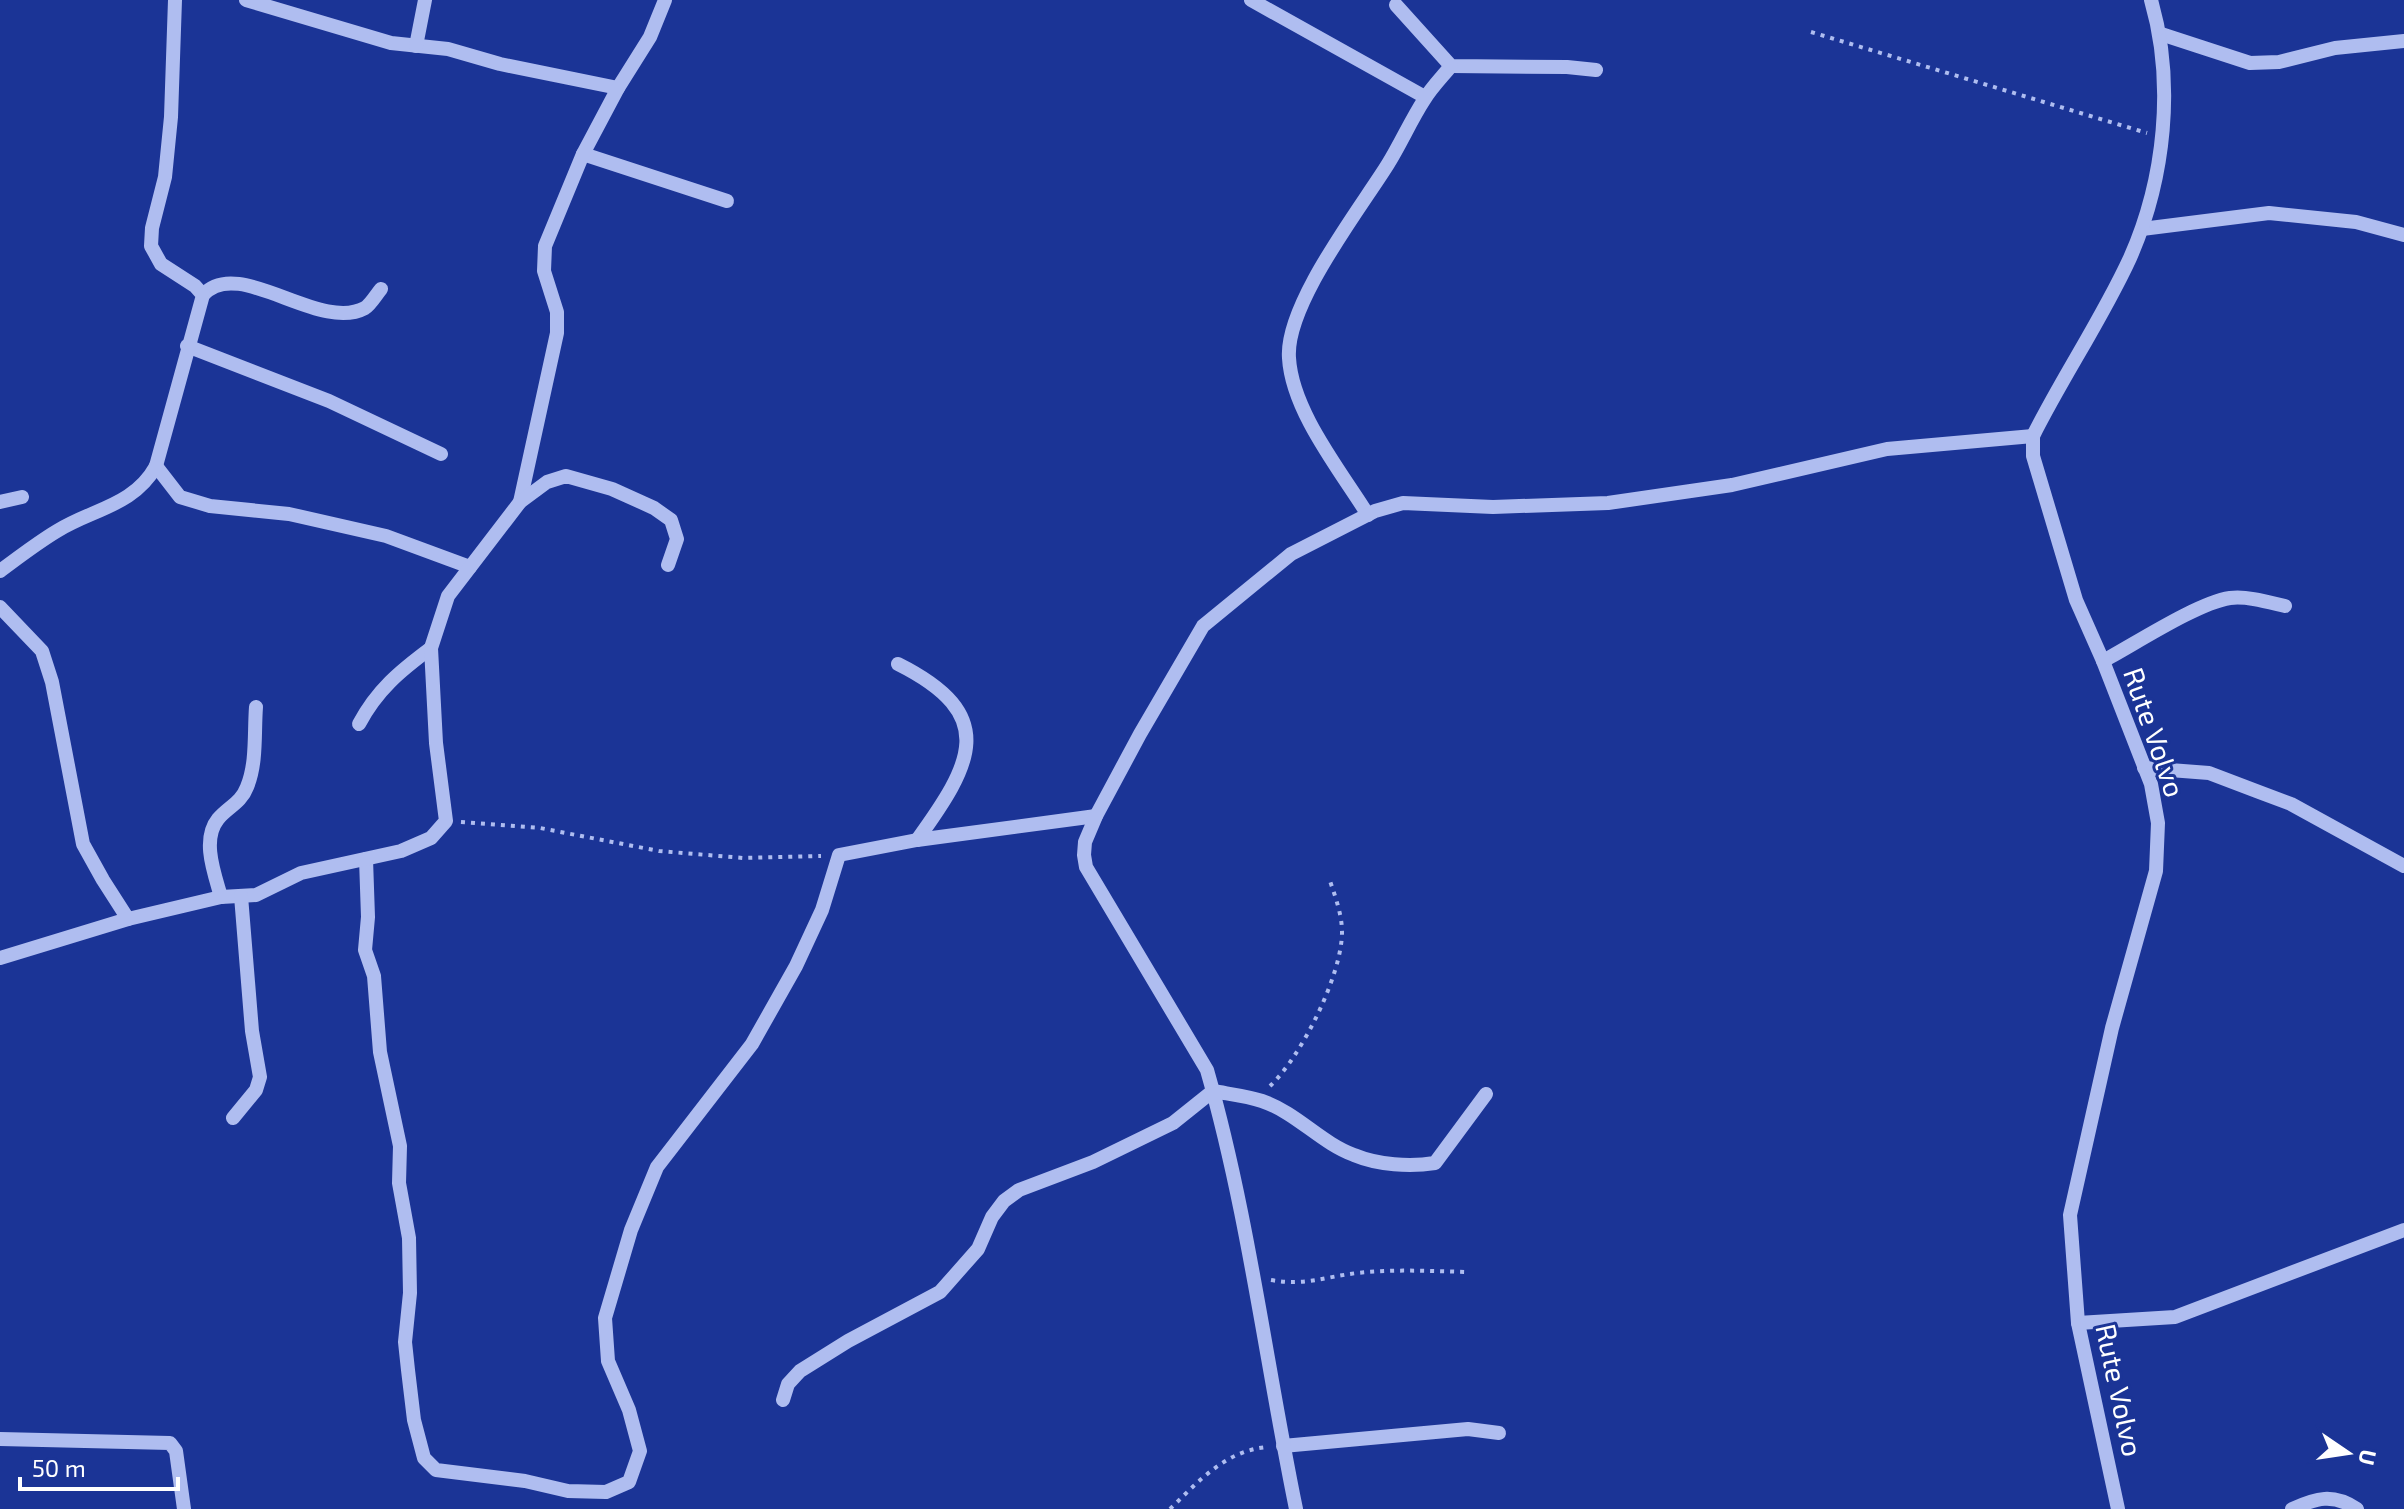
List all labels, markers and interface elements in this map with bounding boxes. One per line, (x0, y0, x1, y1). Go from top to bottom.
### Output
street label: Rute Volvo (2117, 663, 2193, 801)
street label: Rute Volvo (2089, 1321, 2151, 1459)
north arrow (2308, 1413, 2388, 1493)
scale bar (20, 1441, 178, 1491)
text: U (2354, 1447, 2383, 1468)
text: 50 m (32, 1453, 86, 1482)

